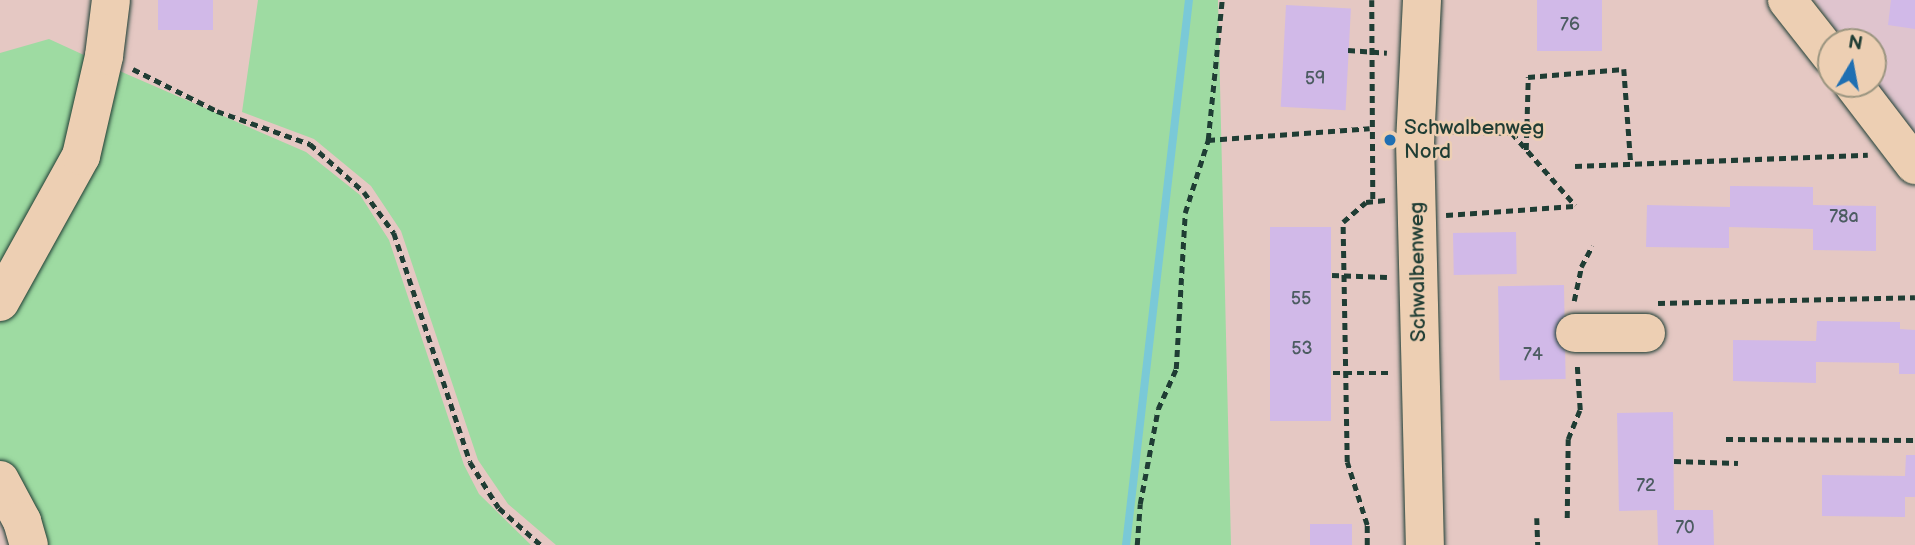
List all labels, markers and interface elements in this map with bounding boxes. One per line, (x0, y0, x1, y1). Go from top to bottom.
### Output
house number: 76 (1560, 14, 1580, 36)
north arrow (1817, 28, 1887, 98)
text: N (1846, 31, 1864, 56)
house number: 59 (1305, 68, 1325, 90)
place label: Schwalbenweg Nord (1404, 115, 1544, 165)
marker: Schwalbenweg Nord (1382, 132, 1398, 148)
street label: Schwalbenweg (1404, 202, 1432, 342)
house number: 78a (1829, 206, 1859, 228)
house number: 55 (1291, 288, 1311, 310)
house number: 53 (1291, 338, 1313, 360)
house number: 74 (1523, 344, 1543, 366)
house number: 72 (1636, 475, 1656, 497)
house number: 70 (1675, 517, 1695, 539)

